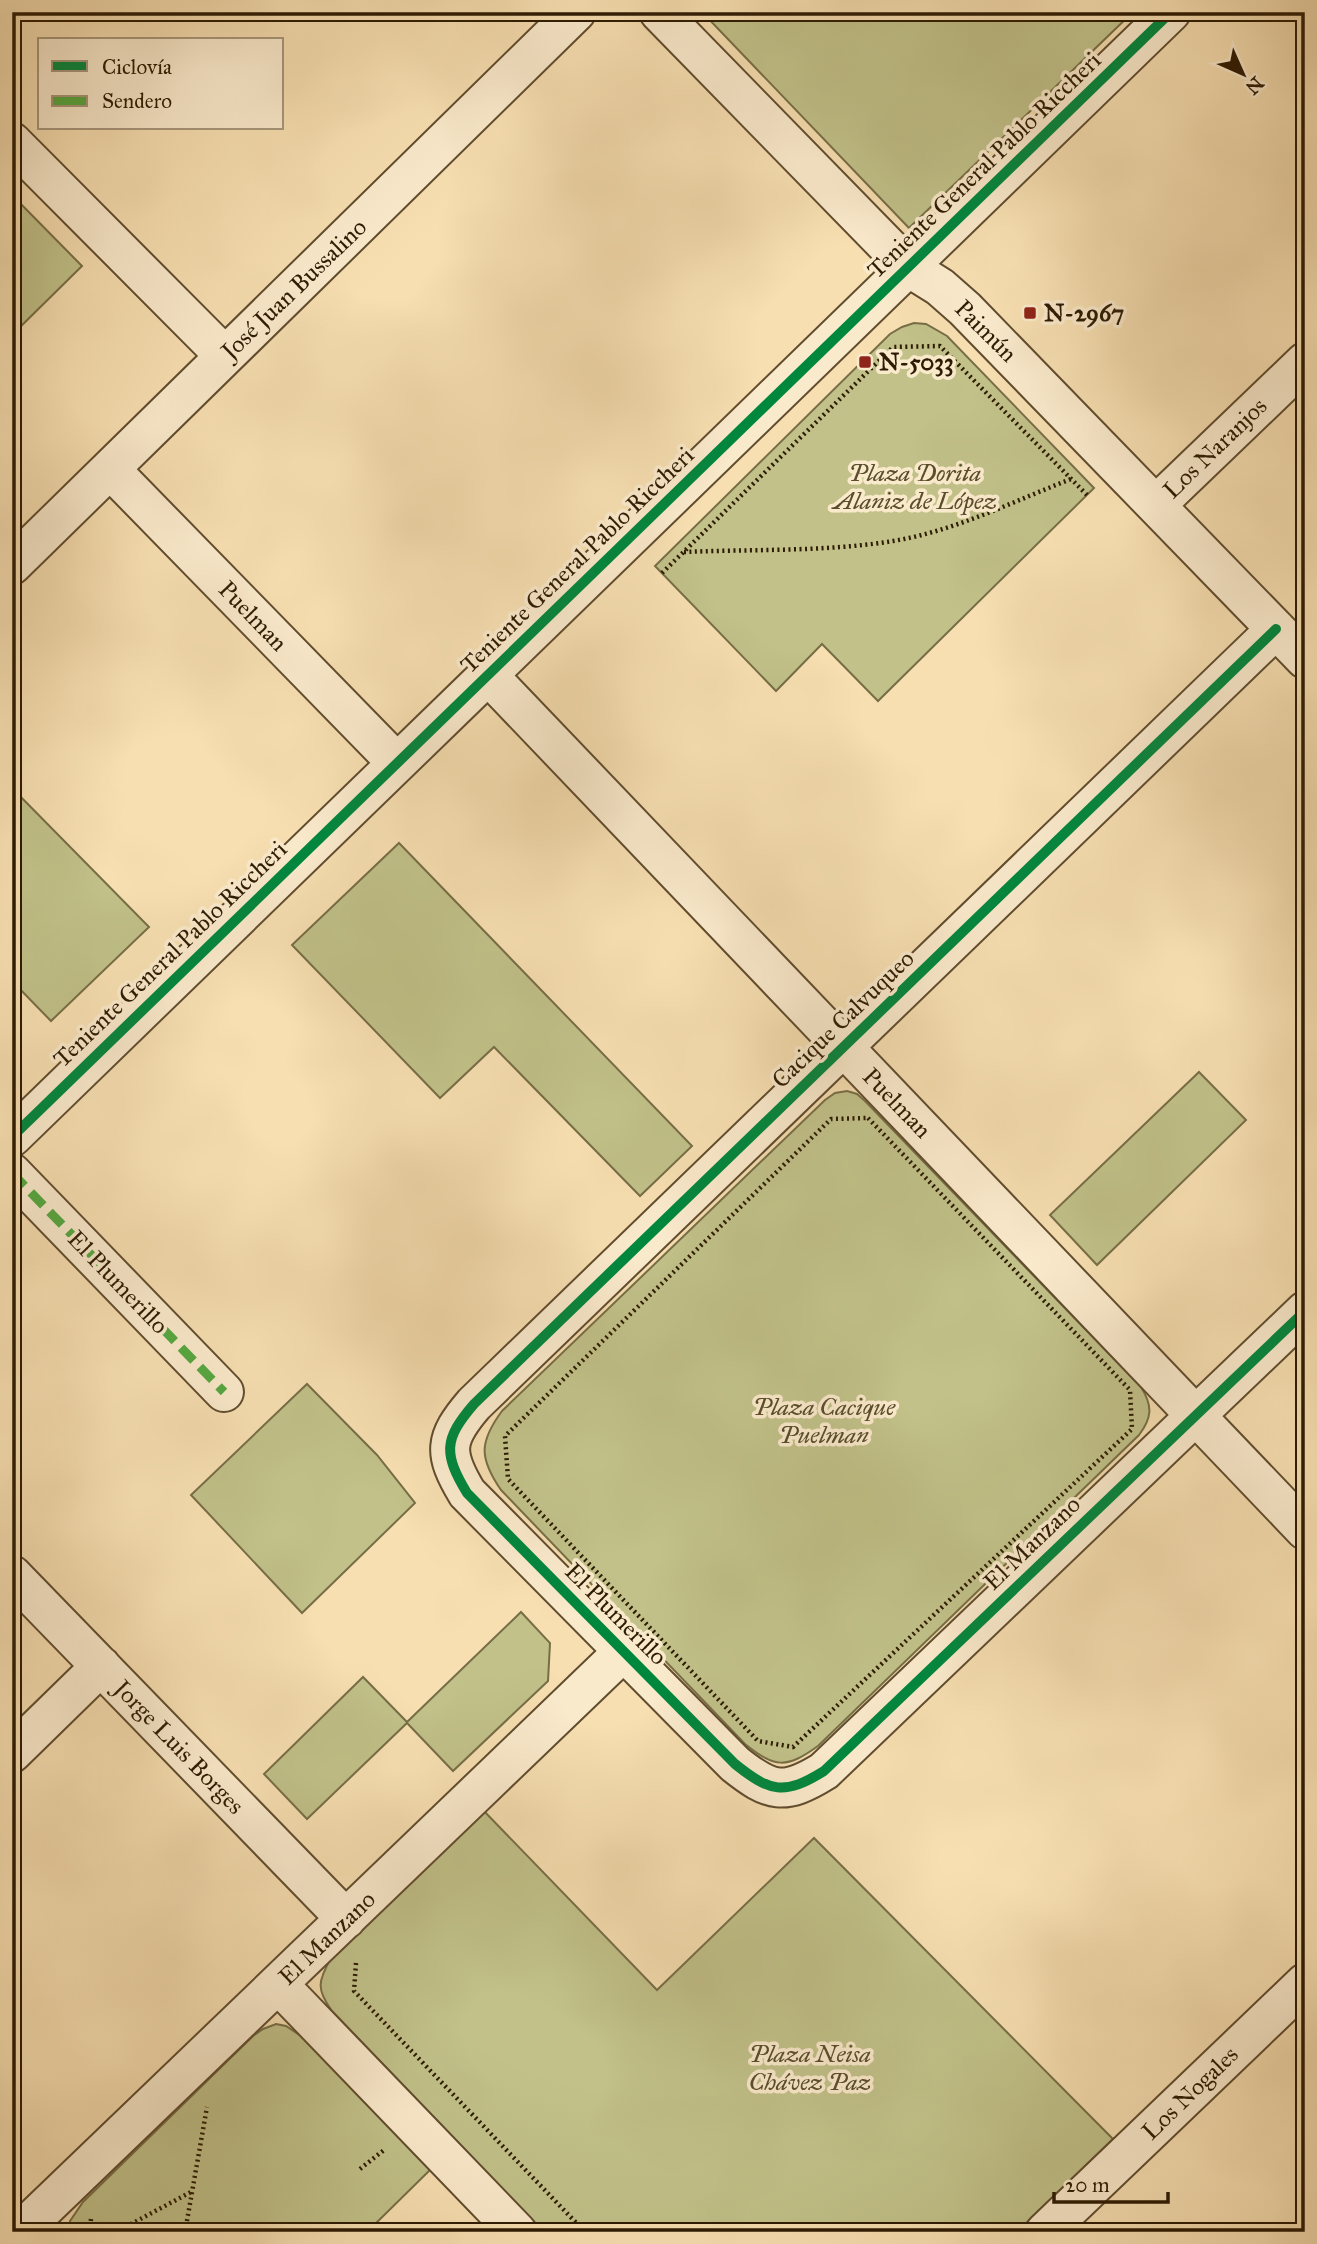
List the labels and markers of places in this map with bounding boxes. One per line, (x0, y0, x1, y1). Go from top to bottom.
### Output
place label: N-2967 (1044, 298, 1124, 328)
marker: N-2967 (1022, 305, 1038, 321)
place label: N-5033 (879, 347, 954, 377)
marker: N-5033 (857, 354, 873, 370)

